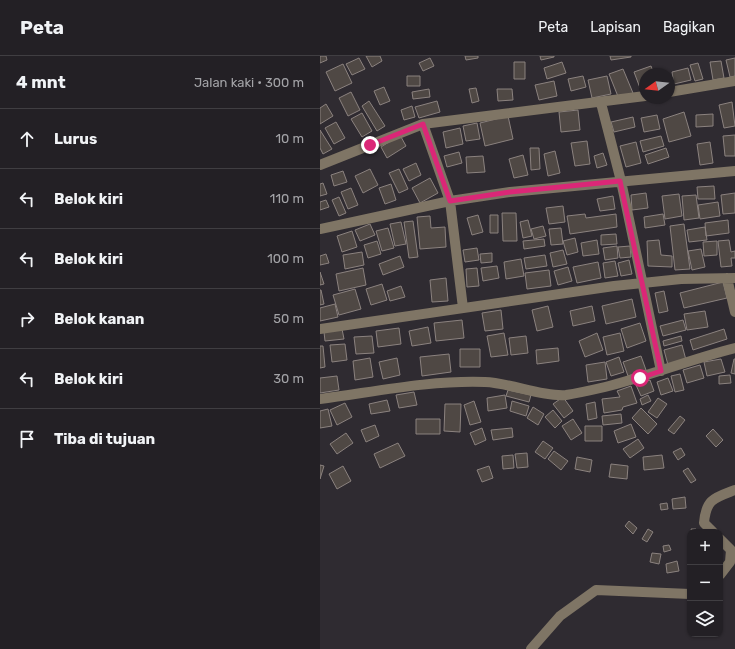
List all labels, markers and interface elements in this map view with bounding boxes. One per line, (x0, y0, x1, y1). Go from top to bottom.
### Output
text: Peta (20, 16, 64, 39)
text: Peta (538, 19, 568, 36)
text: Lapisan (590, 19, 641, 36)
text: Bagikan (663, 19, 715, 36)
north arrow (639, 68, 675, 104)
text: 4 mnt (16, 72, 66, 92)
text: Jalan kaki · 300 m (194, 75, 304, 90)
icon: ahead (16, 128, 38, 150)
text: Lurus (54, 130, 97, 148)
text: 10 m (275, 131, 304, 146)
route end (361, 136, 379, 154)
icon: left (16, 188, 38, 210)
text: Belok kiri (54, 190, 123, 208)
text: 110 m (270, 191, 304, 206)
icon: left (16, 248, 38, 270)
text: Belok kiri (54, 250, 123, 268)
text: 100 m (267, 251, 304, 266)
icon: right (16, 308, 38, 330)
text: Belok kanan (54, 310, 144, 328)
text: 50 m (273, 311, 304, 326)
icon: left (16, 368, 38, 390)
route start (631, 369, 649, 387)
text: Belok kiri (54, 370, 123, 388)
text: 30 m (273, 371, 304, 386)
icon: arrive (16, 428, 38, 450)
text: Tiba di tujuan (54, 430, 155, 448)
map controls (687, 529, 723, 637)
button: + (687, 529, 723, 565)
button: − (687, 565, 723, 601)
button: layers (687, 601, 723, 637)

